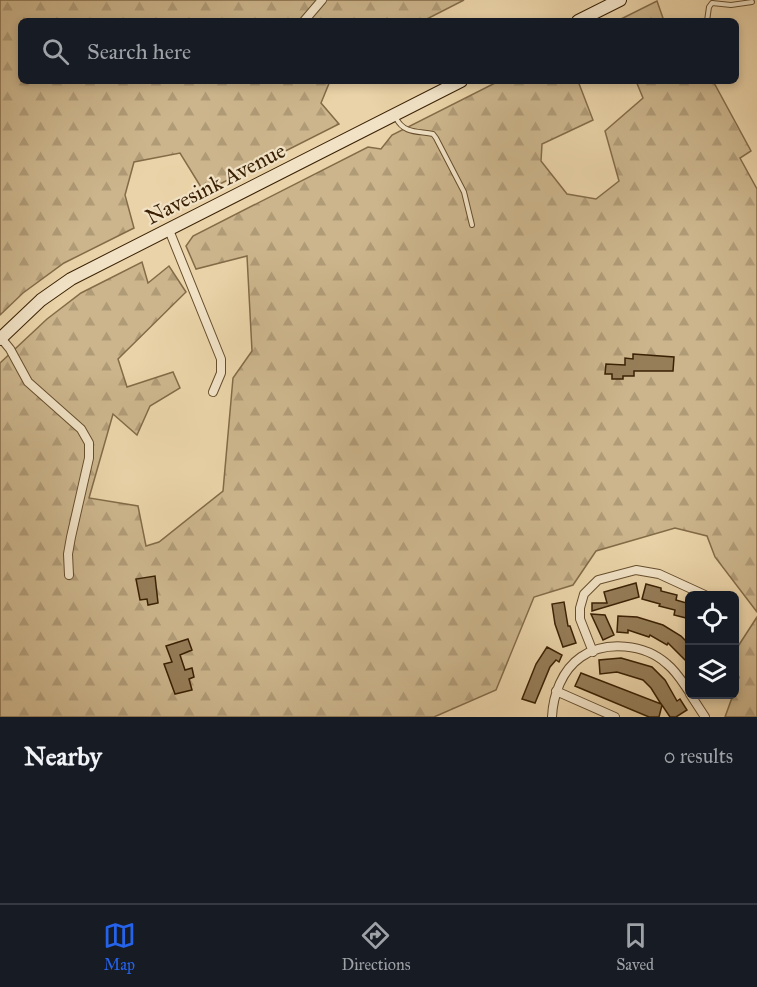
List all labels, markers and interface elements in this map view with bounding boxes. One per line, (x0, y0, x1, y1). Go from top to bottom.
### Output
search box (18, 18, 739, 84)
icon: search (39, 35, 72, 68)
text: Search here (87, 38, 191, 65)
street label: Navesink Avenue (141, 137, 290, 230)
map controls (685, 591, 739, 699)
button: locate (685, 591, 739, 645)
button: layers (685, 645, 739, 699)
text: Nearby (24, 740, 102, 772)
text: 0 results (664, 744, 733, 768)
tab: Map (103, 919, 136, 974)
tab: Directions (342, 919, 410, 974)
tab: Saved (616, 919, 654, 974)

